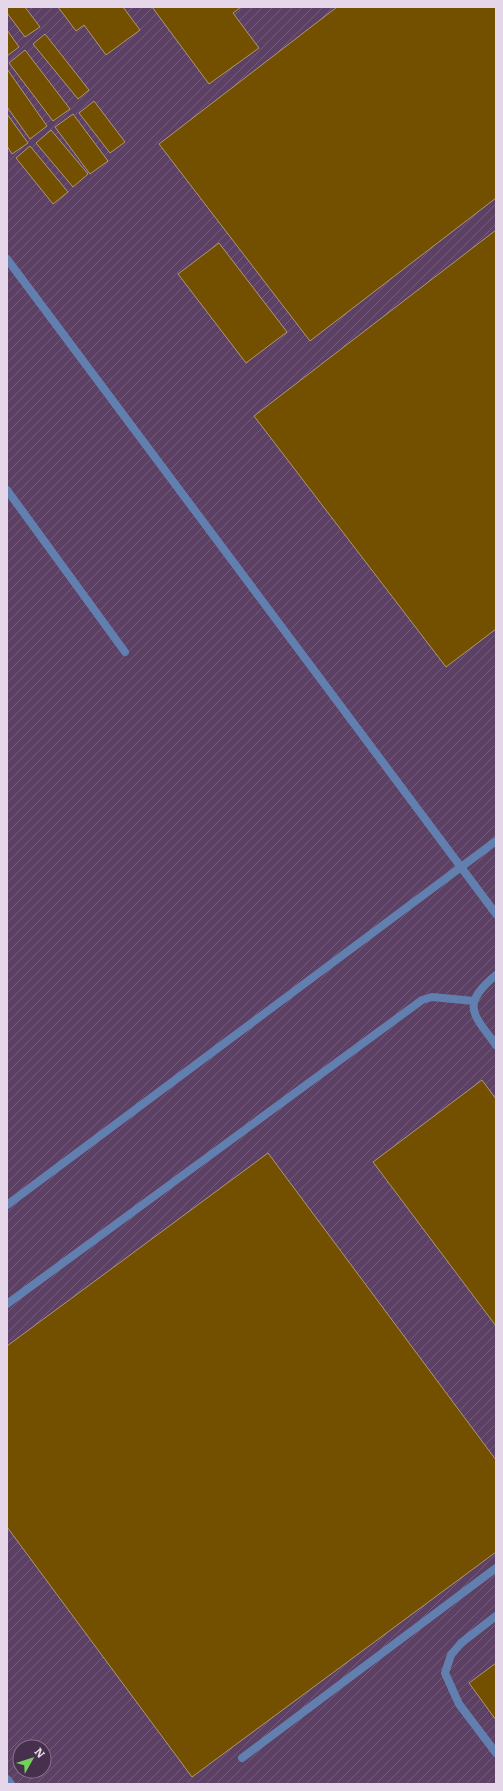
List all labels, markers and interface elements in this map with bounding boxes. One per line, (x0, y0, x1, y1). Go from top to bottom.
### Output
north arrow (12, 1739, 52, 1779)
text: N (31, 1743, 50, 1761)

